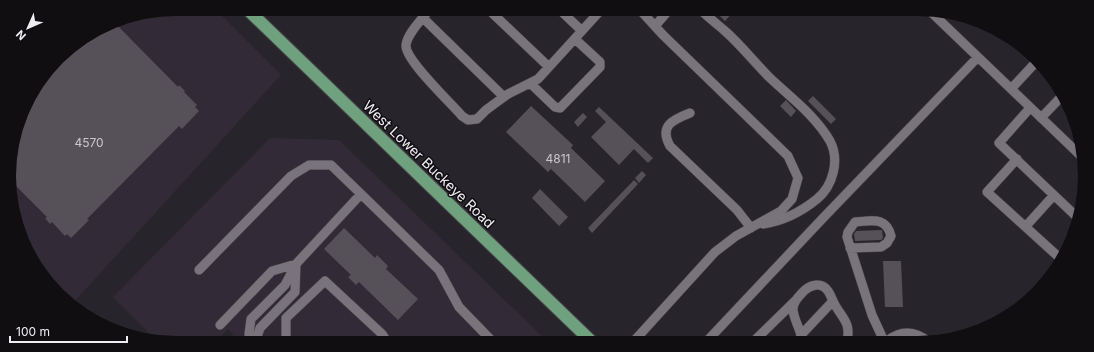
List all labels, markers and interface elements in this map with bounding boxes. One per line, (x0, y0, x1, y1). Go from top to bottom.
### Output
north arrow (8, 8, 48, 48)
text: N (13, 27, 29, 43)
street label: West Lower Buckeye Road (360, 97, 498, 231)
house number: 4570 (74, 135, 104, 150)
house number: 4811 (546, 151, 570, 166)
scale bar (10, 318, 127, 344)
text: 100 m (16, 324, 50, 339)

